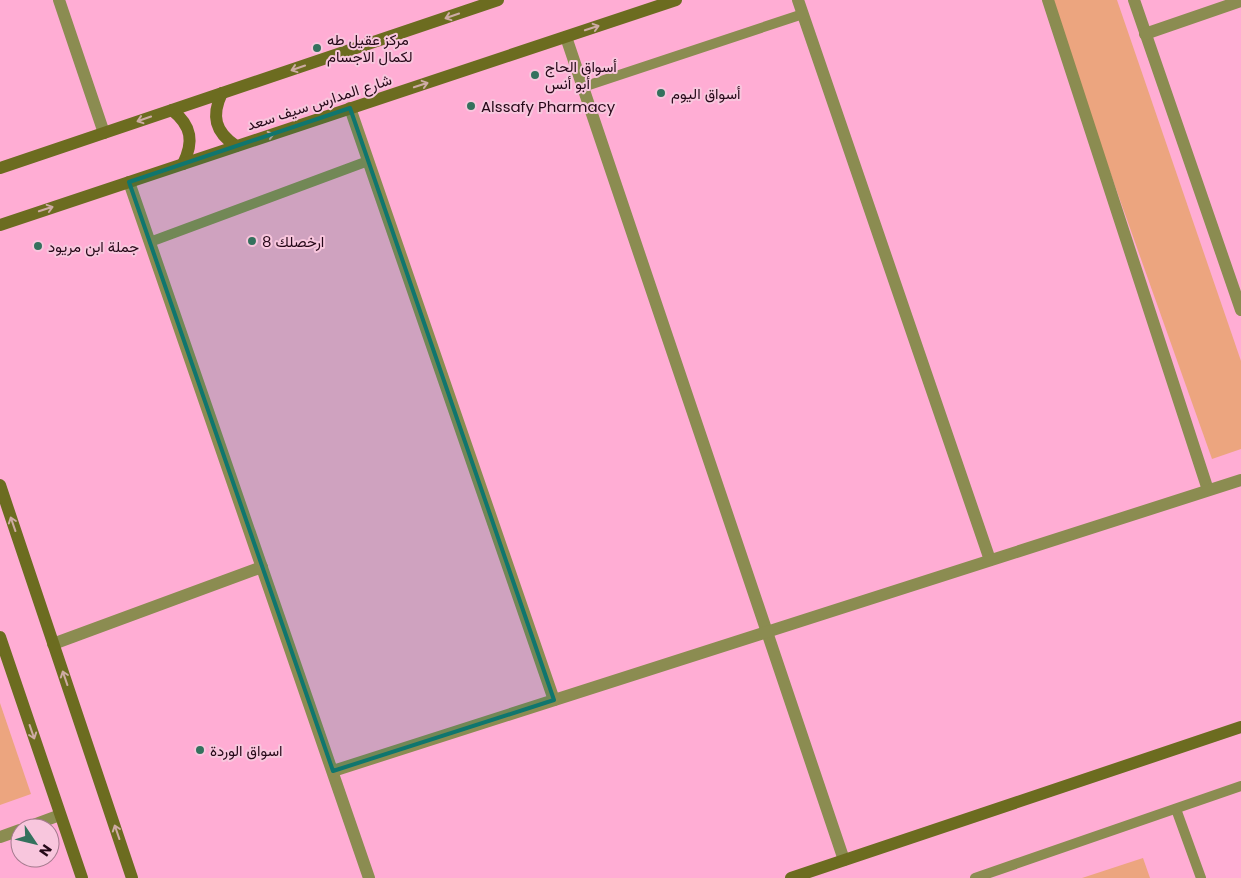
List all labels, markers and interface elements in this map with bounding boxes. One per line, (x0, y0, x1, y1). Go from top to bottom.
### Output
one-way arrow (444, 11, 460, 21)
one-way arrow (584, 23, 599, 32)
place label: مركز عقيل طه لكمال الاجسام (327, 29, 413, 67)
marker: مركز عقيل طه لكمال الاجسام (311, 42, 323, 54)
place label: أسواق الحاج أبو أنس (545, 56, 617, 94)
one-way arrow (290, 63, 306, 73)
street label: شارع المدارس سيف سعد (244, 69, 395, 136)
marker: أسواق الحاج أبو أنس (529, 69, 541, 81)
one-way arrow (413, 79, 429, 89)
place label: أسواق اليوم (671, 83, 741, 104)
marker: أسواق اليوم (655, 87, 667, 99)
place label: Alssafy Pharmacy (481, 96, 616, 117)
marker: Alssafy Pharmacy (465, 100, 477, 112)
one-way arrow (136, 115, 152, 125)
one-way arrow (259, 131, 274, 140)
one-way arrow (38, 204, 54, 213)
place label: ارخصلك 8 (262, 231, 324, 252)
marker: ارخصلك 8 (246, 235, 258, 247)
place label: جملة ابن مريود (48, 236, 139, 257)
marker: جملة ابن مريود (32, 240, 44, 252)
one-way arrow (8, 516, 17, 532)
one-way arrow (60, 670, 69, 686)
one-way arrow (28, 724, 38, 740)
place label: اسواق الوردة (210, 740, 282, 761)
marker: اسواق الوردة (194, 744, 206, 756)
north arrow (10, 818, 60, 868)
one-way arrow (111, 824, 121, 840)
text: N (34, 840, 57, 861)

